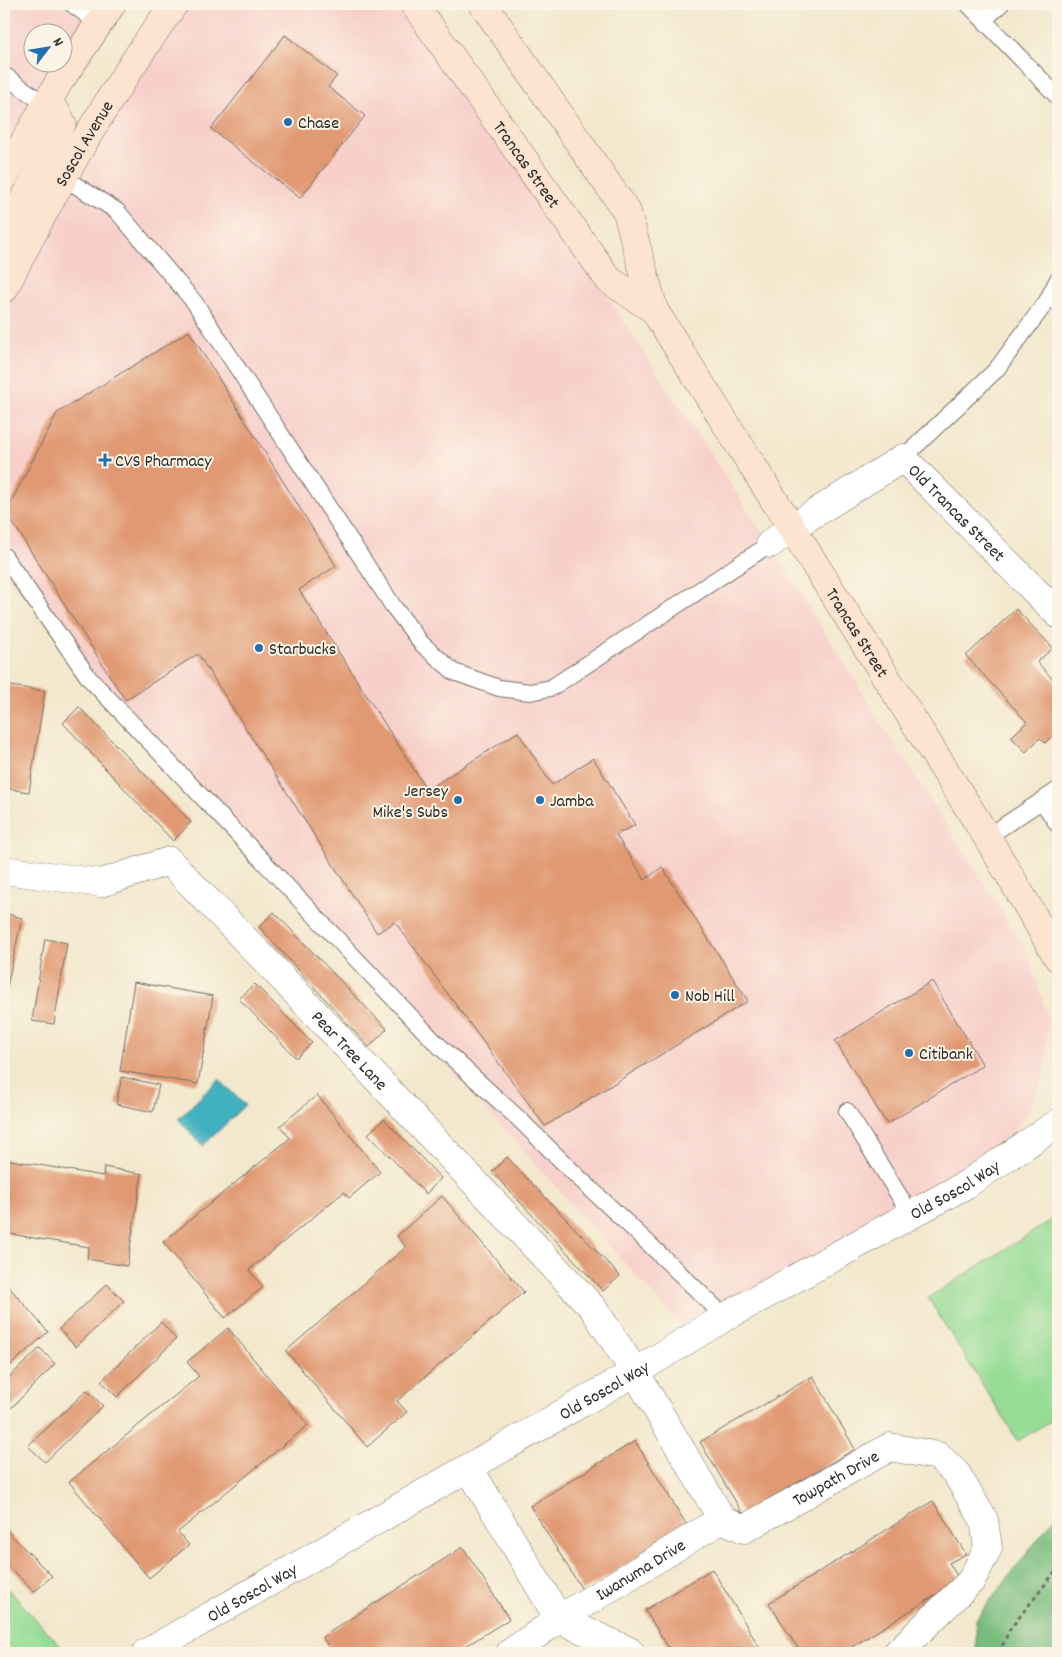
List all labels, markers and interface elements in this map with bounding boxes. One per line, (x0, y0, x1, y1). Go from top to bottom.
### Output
north arrow (22, 22, 72, 72)
text: N (47, 34, 68, 51)
street label: Soscol Avenue (50, 97, 121, 192)
place label: Chase (298, 112, 339, 137)
marker: Chase (282, 116, 294, 128)
street label: Trancas Street (485, 117, 565, 215)
place label: CVS Pharmacy (115, 450, 212, 475)
marker: CVS Pharmacy (99, 454, 111, 466)
street label: Old Trancas Street (901, 459, 1010, 569)
street label: Trancas Street (818, 584, 894, 684)
place label: Starbucks (269, 638, 336, 663)
marker: Starbucks (253, 642, 265, 654)
place label: Jersey Mike's Subs (373, 780, 449, 826)
place label: Jamba (550, 790, 594, 815)
marker: Jersey Mike's Subs (452, 794, 464, 806)
marker: Jamba (534, 794, 546, 806)
place label: Nob Hill (685, 985, 736, 1010)
marker: Nob Hill (669, 989, 681, 1001)
street label: Pear Tree Lane (304, 1006, 392, 1097)
place label: Citibank (919, 1043, 973, 1068)
marker: Citibank (903, 1047, 915, 1059)
street label: Old Soscol Way (906, 1155, 1006, 1228)
street label: Old Soscol Way (555, 1356, 656, 1428)
street label: Towpath Drive (789, 1445, 885, 1514)
street label: Iwanuma Drive (592, 1534, 691, 1608)
street label: Old Soscol Way (203, 1558, 303, 1630)

